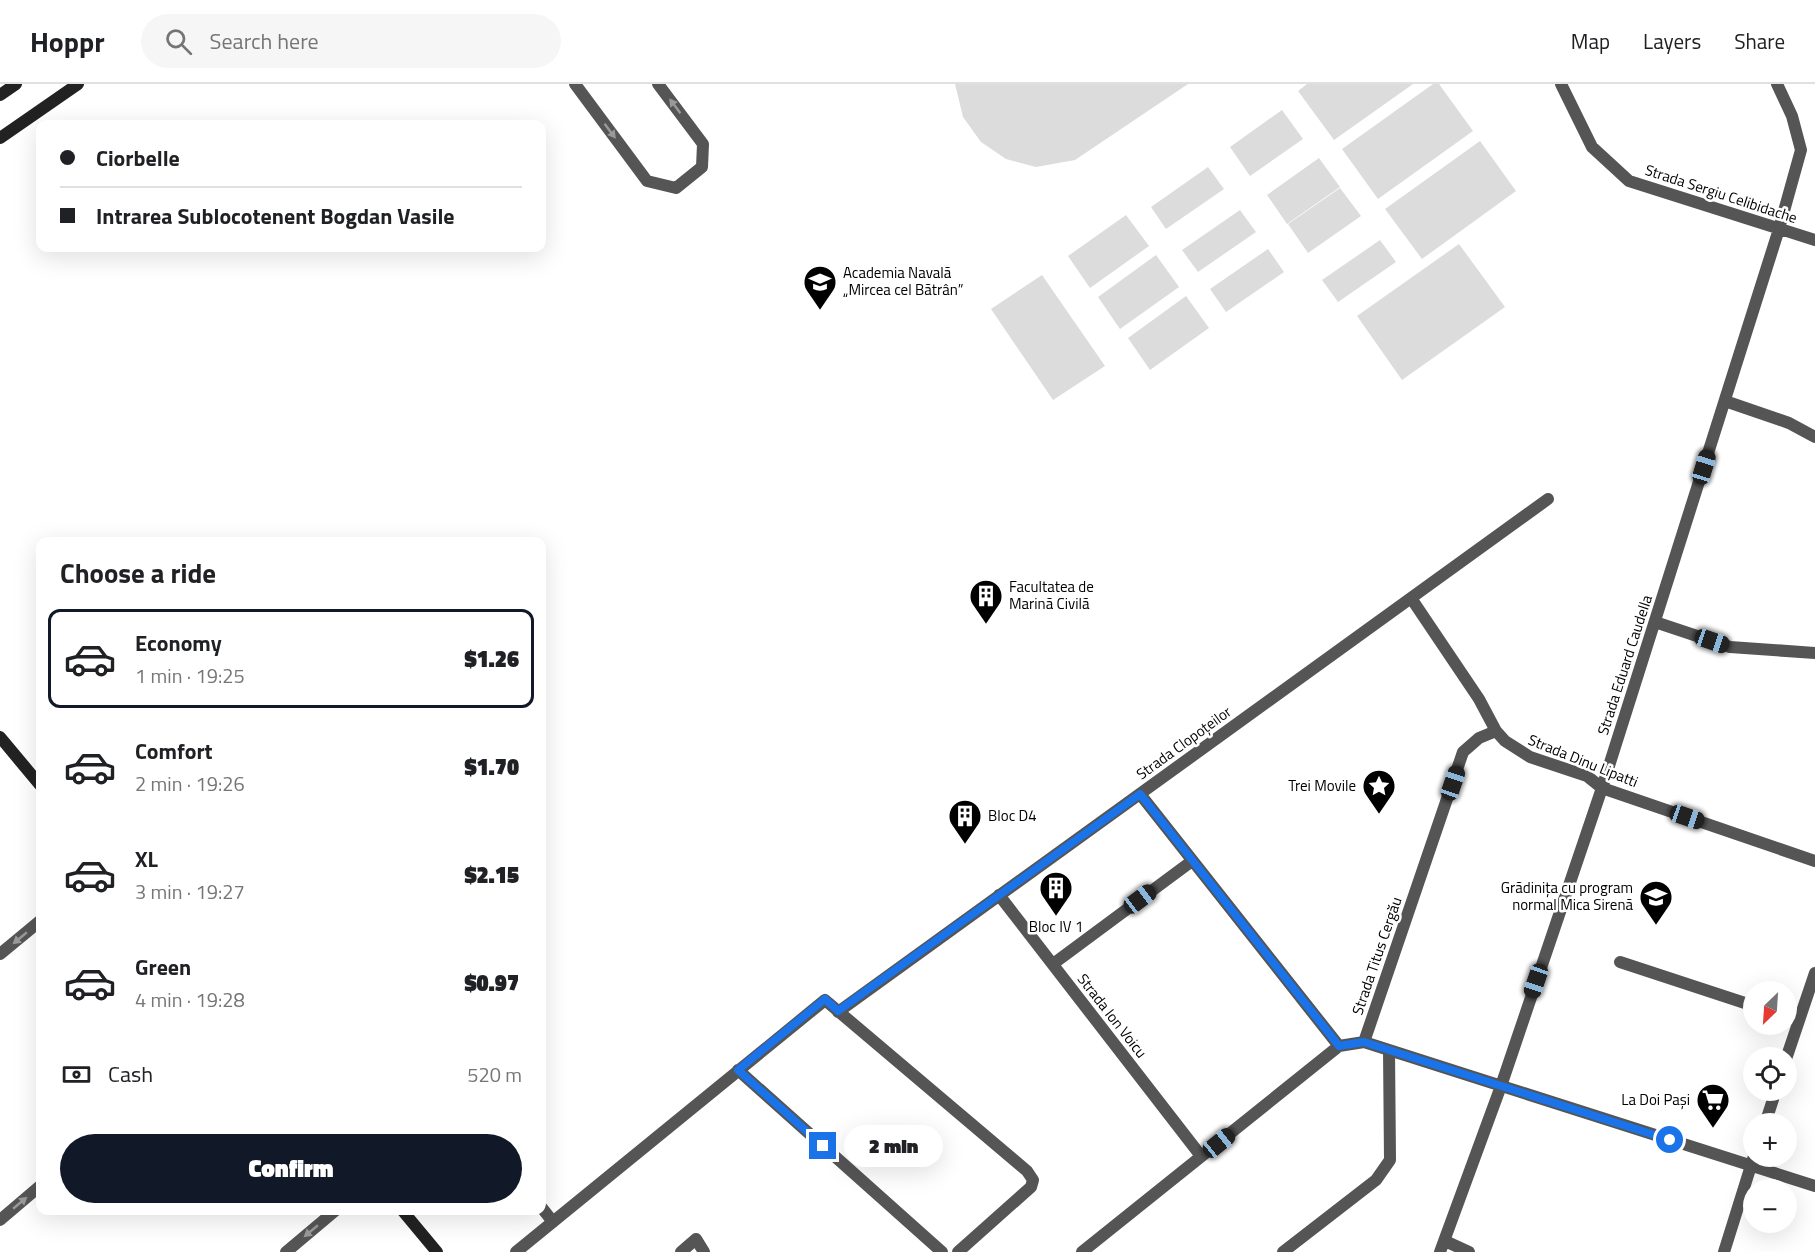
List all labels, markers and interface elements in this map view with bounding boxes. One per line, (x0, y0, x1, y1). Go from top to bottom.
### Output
search box (141, 14, 561, 68)
text: Hoppr (30, 20, 105, 63)
text: Search here (210, 24, 319, 58)
icon: search (162, 25, 195, 58)
text: Map (1571, 25, 1610, 57)
text: Layers (1643, 25, 1701, 57)
text: Share (1734, 25, 1785, 57)
one-way arrow (669, 99, 681, 115)
one-way arrow (604, 123, 616, 139)
text: Ciorbelle (96, 141, 180, 175)
street label: Strada Sergiu Celibidache (1642, 158, 1800, 229)
text: Intrarea Sublocotenent Bogdan Vasile (96, 199, 455, 233)
place label: Academia Navală „Mircea cel Bătrân” (843, 261, 964, 301)
school or university icon: Academia Navală „Mircea cel Bătrân” (802, 264, 838, 311)
car (1690, 447, 1718, 487)
text: Choose a ride (60, 552, 216, 593)
place label: Facultatea de Marină Civilă (1009, 575, 1094, 615)
building icon: Facultatea de Marină Civilă (968, 578, 1004, 625)
street label: Strada Eduard Caudella (1591, 591, 1658, 738)
text: Economy (135, 626, 222, 660)
car (1692, 627, 1732, 655)
icon: car (63, 632, 117, 686)
text: $1.26 (464, 642, 519, 676)
text: 1 min · 19:25 (135, 660, 245, 691)
street label: Strada Clopoțeilor (1131, 700, 1236, 785)
street label: Strada Dinu Lipatti (1525, 728, 1642, 793)
text: Comfort (135, 734, 213, 768)
icon: car (63, 740, 117, 794)
text: $1.70 (464, 750, 519, 784)
car (1439, 763, 1467, 803)
text: 2 min · 19:26 (135, 768, 245, 799)
place icon: Trei Movile (1361, 768, 1397, 815)
place label: Trei Movile (1288, 774, 1356, 797)
building icon: Bloc D4 (947, 798, 983, 845)
car (1667, 803, 1707, 831)
place label: Bloc D4 (988, 804, 1037, 827)
text: XL (135, 842, 158, 876)
icon: car (63, 848, 117, 902)
text: $2.15 (464, 858, 519, 892)
building icon: Bloc IV 1 (1038, 870, 1074, 917)
text: 3 min · 19:27 (135, 876, 245, 907)
place label: Grădinița cu program normal Mica Sirenă (1501, 876, 1633, 916)
school or university icon: Grădinița cu program normal Mica Sirenă (1638, 879, 1674, 926)
car (1120, 881, 1160, 917)
street label: Strada Titus Cergău (1346, 894, 1407, 1018)
place label: Bloc IV 1 (1029, 915, 1083, 938)
one-way arrow (12, 931, 28, 944)
text: Green (135, 950, 191, 984)
icon: car (63, 956, 117, 1010)
car (1522, 961, 1550, 1001)
text: $0.97 (464, 966, 519, 1000)
street label: Strada Ion Voicu (1072, 969, 1153, 1063)
north arrow (1743, 981, 1797, 1035)
map controls (1743, 981, 1797, 1233)
text: 4 min · 19:28 (135, 984, 245, 1015)
button: locate (1743, 1047, 1797, 1101)
text: Cash (108, 1057, 153, 1091)
icon: cash (60, 1058, 93, 1091)
text: 520 m (467, 1059, 522, 1090)
supermarket icon: La Doi Pași (1695, 1082, 1731, 1129)
place label: La Doi Pași (1621, 1088, 1690, 1111)
button: + (1743, 1113, 1797, 1167)
callout: 2 min (844, 1125, 943, 1167)
car (1199, 1125, 1239, 1161)
route start (1656, 1126, 1683, 1153)
text: 2 min (869, 1130, 918, 1161)
route end (809, 1132, 836, 1159)
button: Confirm (60, 1134, 522, 1203)
button: − (1743, 1179, 1797, 1233)
one-way arrow (12, 1197, 27, 1210)
one-way arrow (303, 1225, 319, 1238)

